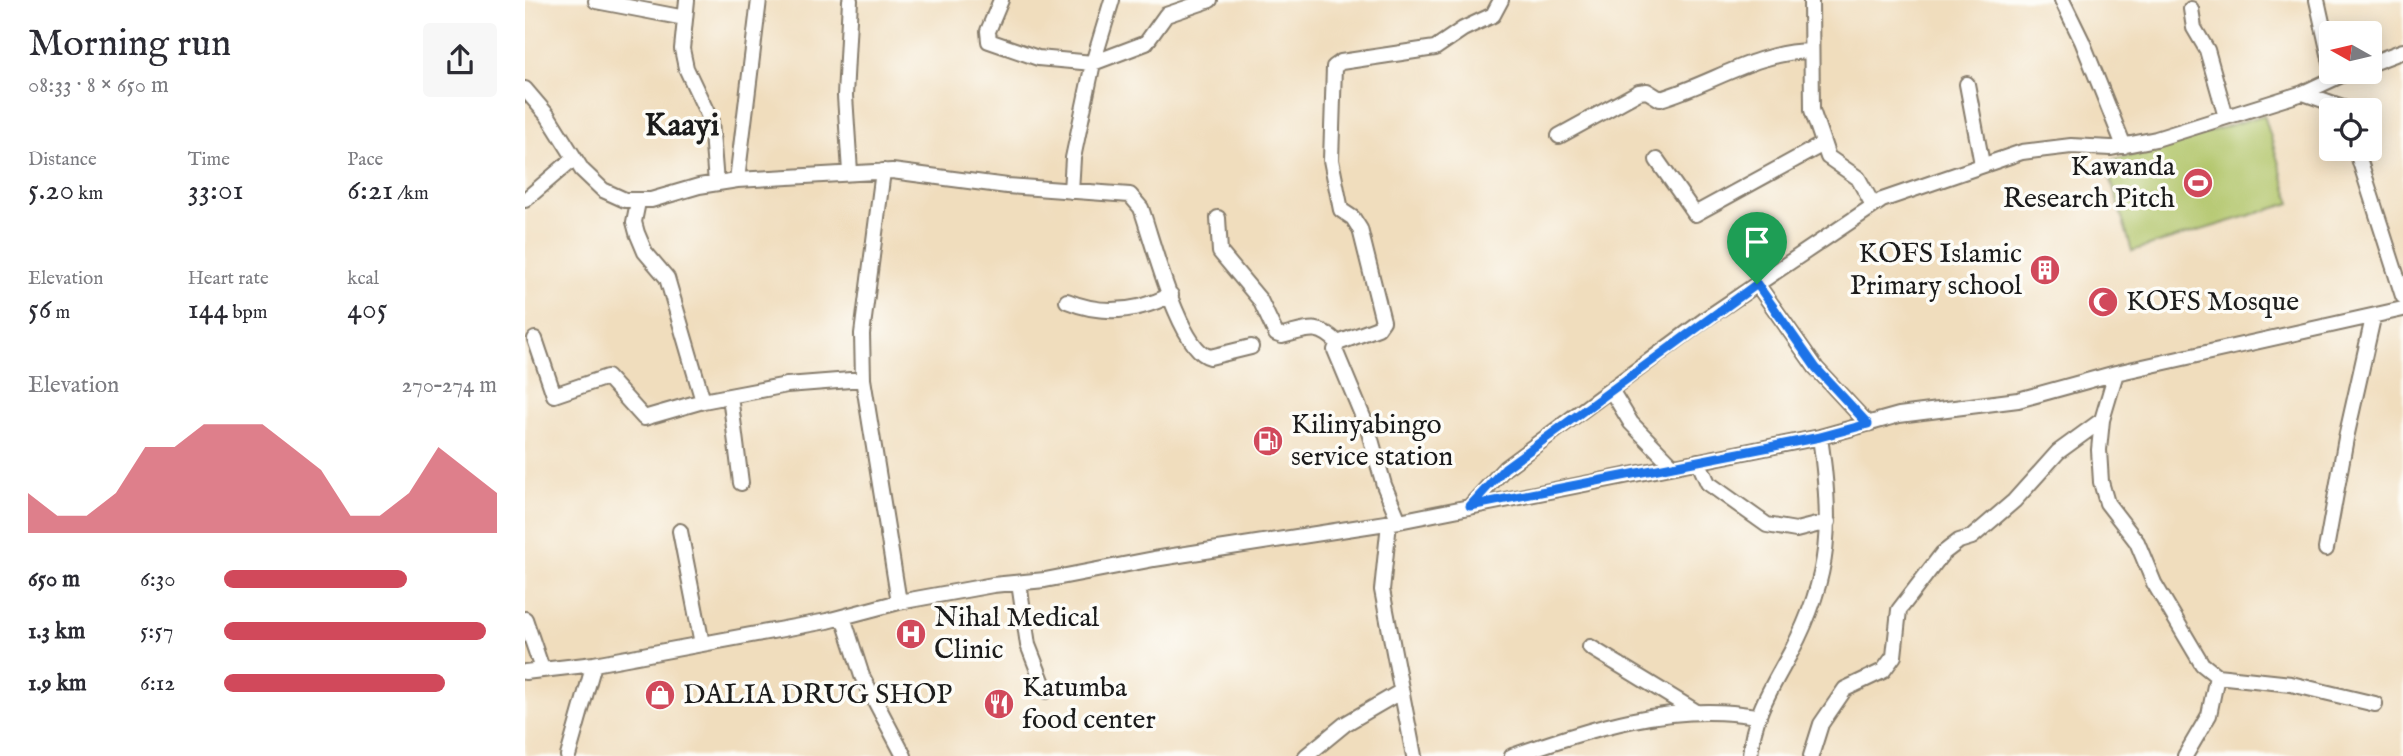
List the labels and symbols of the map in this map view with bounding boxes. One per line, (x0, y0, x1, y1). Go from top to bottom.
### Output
north arrow (2319, 21, 2382, 84)
district label: Kaayi (645, 106, 720, 147)
place label: Kawanda Research Pitch (2003, 150, 2176, 217)
sports icon: Kawanda Research Pitch (2181, 166, 2215, 200)
pin (1727, 212, 1787, 284)
place label: KOFS Islamic Primary school (1850, 237, 2022, 304)
building icon: KOFS Islamic Primary school (2028, 253, 2062, 287)
mosque icon: KOFS Mosque (2086, 285, 2120, 319)
place label: KOFS Mosque (2126, 285, 2299, 320)
place label: Kilinyabingo service station (1291, 408, 1453, 475)
fuel station icon: Kilinyabingo service station (1251, 424, 1285, 458)
place label: Nihal Medical Clinic (934, 601, 1100, 668)
hospital icon: Nihal Medical Clinic (894, 617, 928, 651)
place label: Katumba food center (1022, 671, 1156, 738)
shop icon: DALIA DRUG SHOP (643, 678, 677, 712)
place label: DALIA DRUG SHOP (683, 678, 952, 713)
restaurant icon: Katumba food center (982, 687, 1016, 721)

